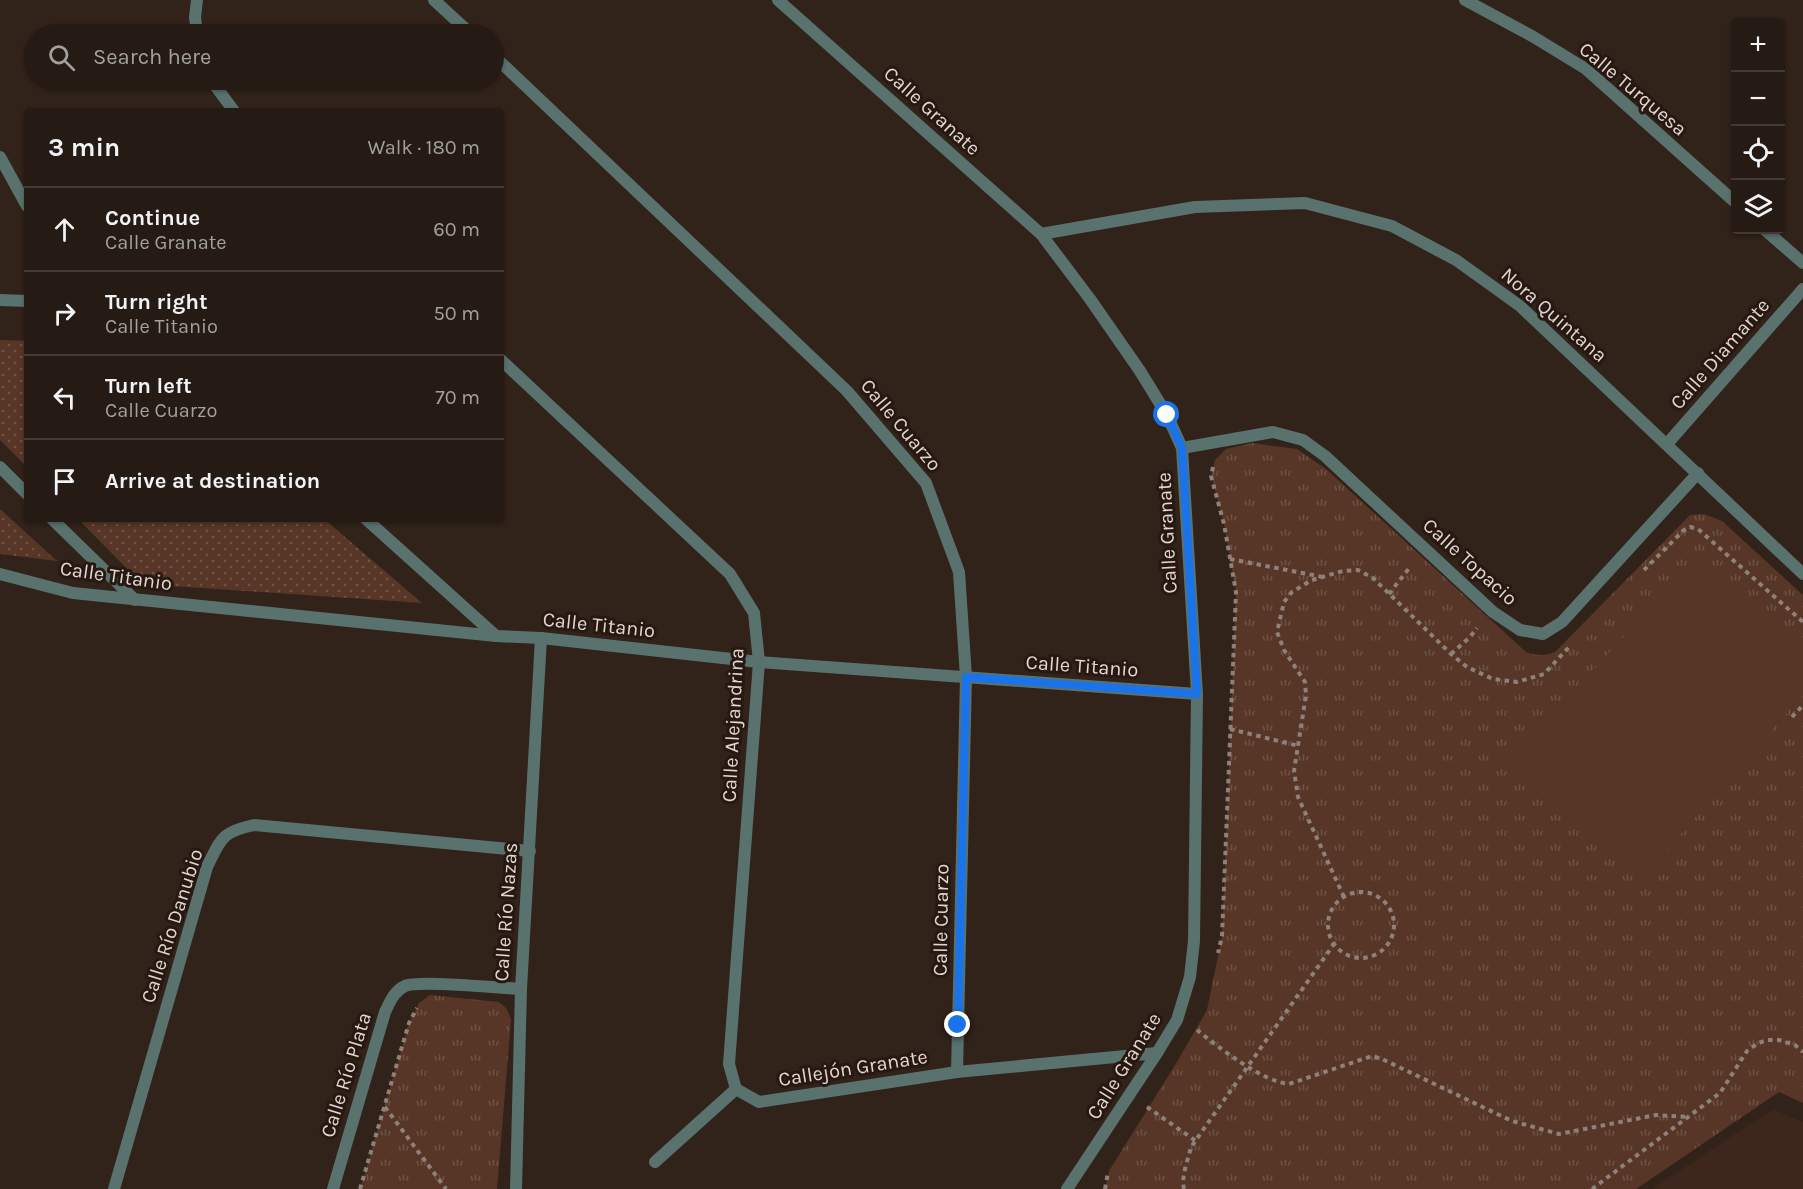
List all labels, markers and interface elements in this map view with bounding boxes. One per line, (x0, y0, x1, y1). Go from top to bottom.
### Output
map controls (1731, 18, 1785, 234)
button: + (1731, 18, 1785, 72)
search box (24, 24, 504, 90)
street label: Calle Turquesa (1575, 37, 1691, 141)
icon: search (45, 41, 78, 74)
text: Search here (93, 44, 211, 70)
street label: Calle Granate (879, 62, 985, 160)
button: − (1731, 72, 1785, 126)
button: locate (1731, 126, 1785, 180)
text: 3 min (48, 132, 120, 163)
text: Walk · 180 m (368, 136, 480, 159)
button: layers (1731, 180, 1785, 234)
text: Continue (105, 205, 200, 231)
icon: ahead (48, 213, 81, 246)
text: 60 m (433, 218, 480, 241)
text: Calle Granate (105, 231, 226, 254)
street label: Nora Quintana (1496, 263, 1612, 367)
text: Turn right (105, 289, 208, 315)
street label: Calle Diamante (1666, 294, 1774, 414)
icon: right (48, 297, 81, 330)
text: 50 m (433, 302, 480, 325)
text: Calle Titanio (105, 315, 218, 338)
text: Turn left (105, 373, 192, 399)
street label: Calle Cuarzo (856, 375, 946, 475)
icon: left (48, 381, 81, 414)
text: 70 m (435, 386, 480, 409)
text: Calle Cuarzo (105, 399, 218, 422)
route start (1153, 401, 1179, 427)
icon: arrive (48, 465, 81, 498)
text: Arrive at destination (105, 468, 320, 494)
street label: Calle Granate (1152, 472, 1182, 594)
street label: Calle Topacio (1418, 514, 1522, 610)
street label: Calle Titanio (58, 557, 174, 595)
street label: Calle Titanio (542, 608, 656, 642)
street label: Calle Alejandrina (717, 647, 749, 803)
street label: Calle Titanio (1025, 651, 1139, 681)
street label: Calle Río Nazas (490, 842, 522, 982)
street label: Calle Río Danubio (136, 846, 208, 1006)
street label: Calle Cuarzo (929, 864, 953, 976)
street label: Calle Granate (1082, 1008, 1166, 1124)
street label: Calle Río Plata (316, 1010, 376, 1140)
route end (944, 1011, 970, 1037)
street label: Callejón Granate (777, 1045, 929, 1091)

